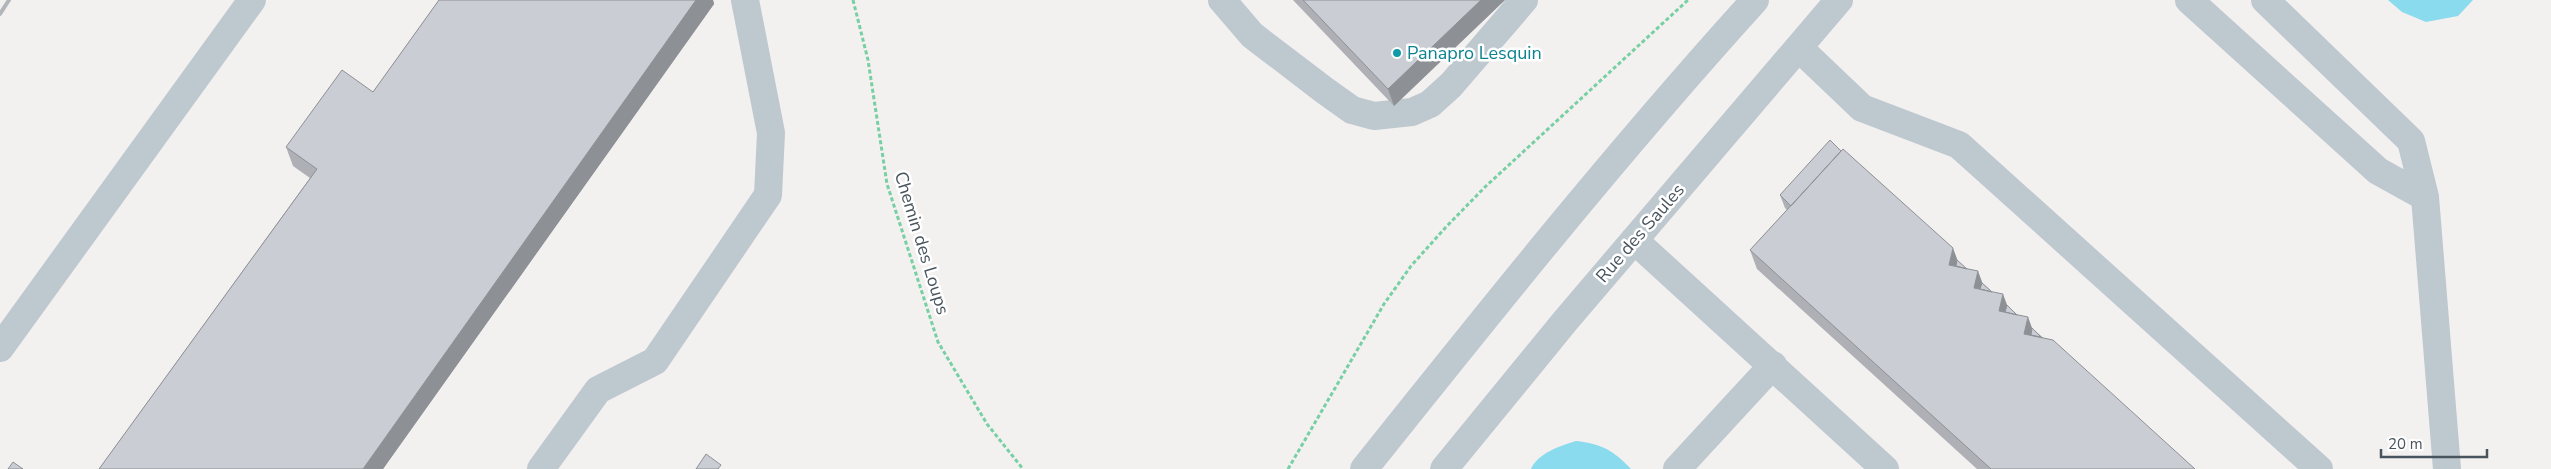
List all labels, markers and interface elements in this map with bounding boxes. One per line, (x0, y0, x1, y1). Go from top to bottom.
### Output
place label: Panapro Lesquin (1407, 41, 1542, 65)
marker: Panapro Lesquin (1391, 47, 1403, 59)
street label: Chemin des Loups (889, 168, 955, 318)
street label: Rue des Saules (1590, 178, 1690, 288)
scale bar (2381, 426, 2487, 458)
text: 20 m (2388, 434, 2423, 454)

